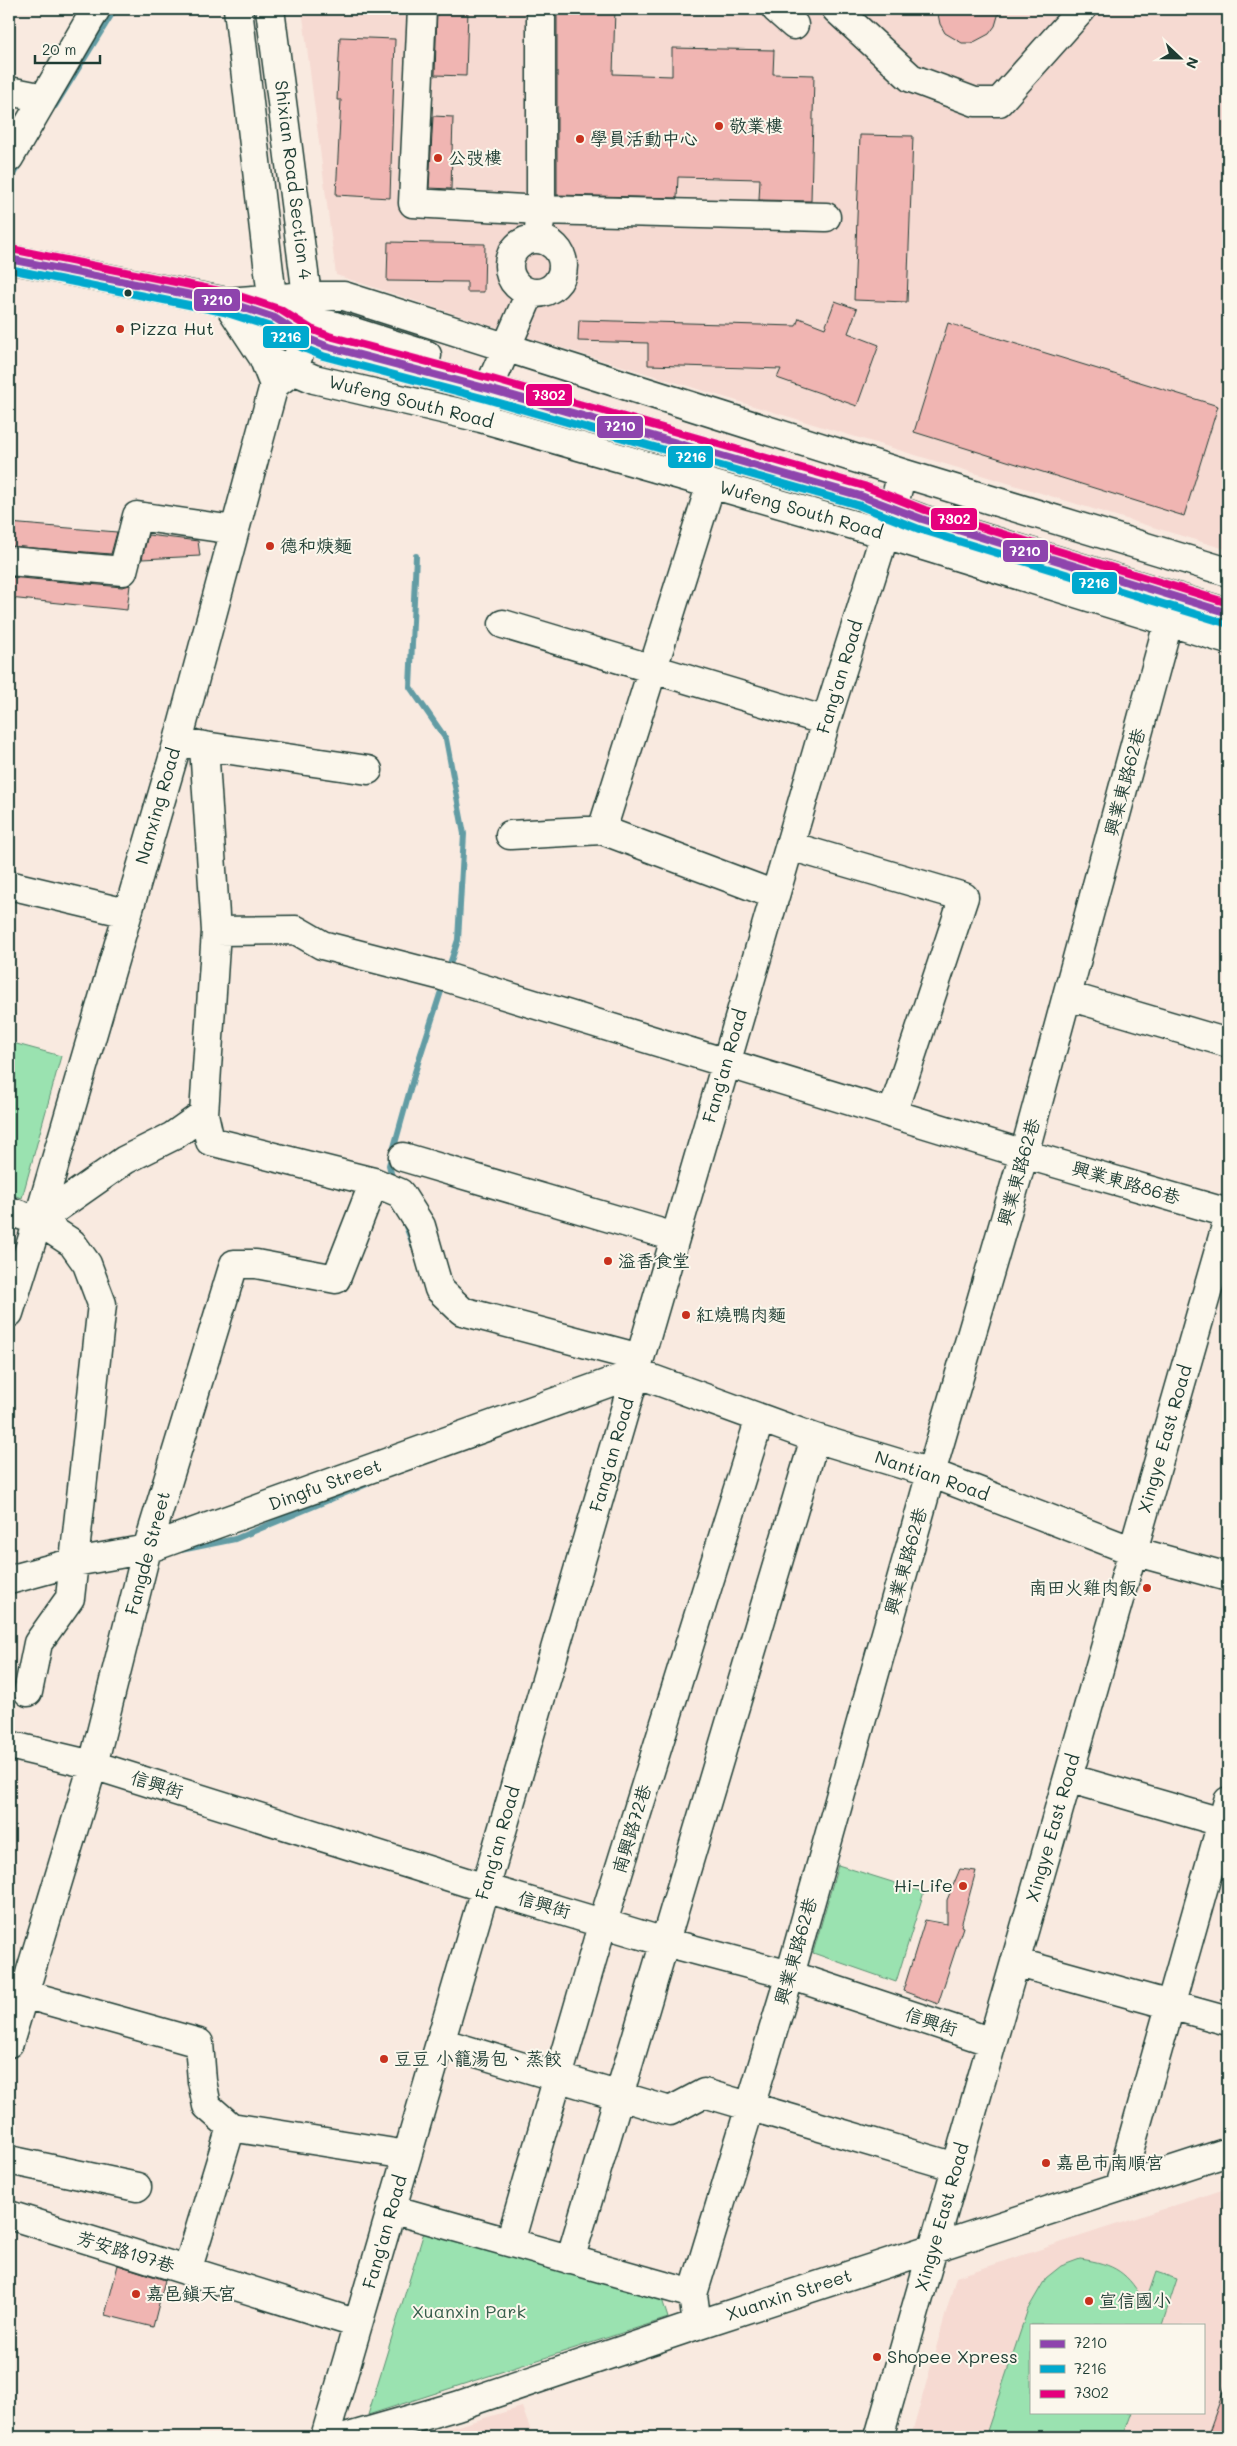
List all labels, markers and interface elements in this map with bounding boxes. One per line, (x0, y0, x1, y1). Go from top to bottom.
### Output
scale bar (35, 32, 100, 64)
north arrow (1154, 32, 1204, 82)
text: 20 m (42, 39, 76, 59)
text: N (1182, 55, 1203, 72)
street label: Shixian Road Section 4 (270, 79, 318, 281)
place label: 敬業樓 (729, 113, 783, 137)
marker: 敬業樓 (713, 120, 725, 132)
place label: 學員活動中心 (590, 126, 698, 150)
marker: 學員活動中心 (574, 133, 586, 145)
place label: 公弢樓 (448, 145, 502, 169)
marker: 公弢樓 (432, 152, 444, 164)
unlabelled marker (123, 288, 133, 298)
line badge: 7210 (193, 288, 241, 312)
text: 7210 (202, 290, 232, 309)
place label: Pizza Hut (130, 316, 214, 340)
marker: Pizza Hut (114, 323, 126, 335)
line badge: 7216 (262, 325, 310, 349)
text: 7216 (271, 327, 301, 346)
street label: Wufeng South Road (326, 369, 496, 433)
line badge: 7302 (525, 383, 573, 407)
text: 7302 (532, 385, 566, 404)
line badge: 7210 (596, 415, 644, 439)
text: 7210 (605, 416, 635, 435)
line badge: 7216 (667, 445, 714, 469)
text: 7216 (676, 447, 706, 466)
street label: Wufeng South Road (717, 474, 886, 544)
line badge: 7302 (930, 507, 978, 531)
text: 7302 (937, 509, 971, 528)
place label: 德和焿麵 (280, 533, 352, 557)
line badge: 7210 (1002, 539, 1049, 563)
marker: 德和焿麵 (264, 540, 276, 552)
text: 7210 (1010, 541, 1040, 560)
line badge: 7216 (1071, 571, 1118, 595)
text: 7216 (1079, 573, 1109, 592)
street label: Fang'an Road (810, 617, 868, 736)
street label: 興業東路62巷 (1098, 725, 1150, 838)
street label: Nanxing Road (129, 745, 185, 867)
street label: Fang'an Road (696, 1006, 752, 1125)
street label: 興業東路62巷 (991, 1115, 1045, 1228)
street label: 興業東路86巷 (1069, 1155, 1183, 1209)
place label: 溢香食堂 (618, 1248, 690, 1272)
marker: 溢香食堂 (602, 1255, 614, 1267)
place label: 紅燒鴨肉麵 (696, 1302, 786, 1326)
marker: 紅燒鴨肉麵 (680, 1309, 692, 1321)
street label: Xingye East Road (1131, 1362, 1197, 1516)
street label: Fang'an Road (583, 1395, 639, 1514)
street label: Nantian Road (872, 1444, 993, 1506)
street label: Dingfu Street (265, 1453, 384, 1516)
street label: Fangde Street (119, 1488, 175, 1617)
street label: 興業東路62巷 (878, 1504, 932, 1617)
place label: 南田火雞肉飯 (1029, 1575, 1137, 1599)
marker: 南田火雞肉飯 (1141, 1582, 1153, 1594)
street label: Xingye East Road (1019, 1751, 1085, 1905)
street label: 信興街 (128, 1765, 187, 1803)
street label: 南興路72巷 (606, 1781, 656, 1876)
street label: Fang'an Road (469, 1783, 525, 1902)
place label: Hi-Life (894, 1873, 953, 1897)
marker: Hi-Life (957, 1880, 969, 1892)
street label: 信興街 (515, 1885, 574, 1923)
street label: 興業東路62巷 (768, 1894, 822, 2007)
street label: 信興街 (902, 2001, 961, 2041)
place label: 豆豆 小籠湯包、蒸餃 (394, 2046, 562, 2070)
marker: 豆豆 小籠湯包、蒸餃 (378, 2053, 390, 2065)
street label: Xingye East Road (908, 2140, 974, 2294)
place label: 嘉邑市南順宮 (1056, 2150, 1164, 2174)
marker: 嘉邑市南順宮 (1040, 2157, 1052, 2169)
street label: Fang'an Road (356, 2172, 412, 2291)
street label: 芳安路197巷 (75, 2225, 178, 2277)
street label: Xuanxin Street (723, 2262, 855, 2326)
place label: 嘉邑鎮天宮 (146, 2281, 236, 2305)
marker: 嘉邑鎮天宮 (130, 2288, 142, 2300)
place label: 宣信國小 (1099, 2288, 1171, 2312)
marker: 宣信國小 (1083, 2295, 1095, 2307)
park label: Xuanxin Park (412, 2299, 526, 2323)
legend (1030, 2324, 1204, 2414)
text: 7210 (1074, 2332, 1107, 2352)
place label: Shopee Xpress (887, 2344, 1018, 2368)
marker: Shopee Xpress (871, 2351, 883, 2363)
text: 7216 (1074, 2358, 1106, 2378)
text: 7302 (1074, 2382, 1109, 2402)

